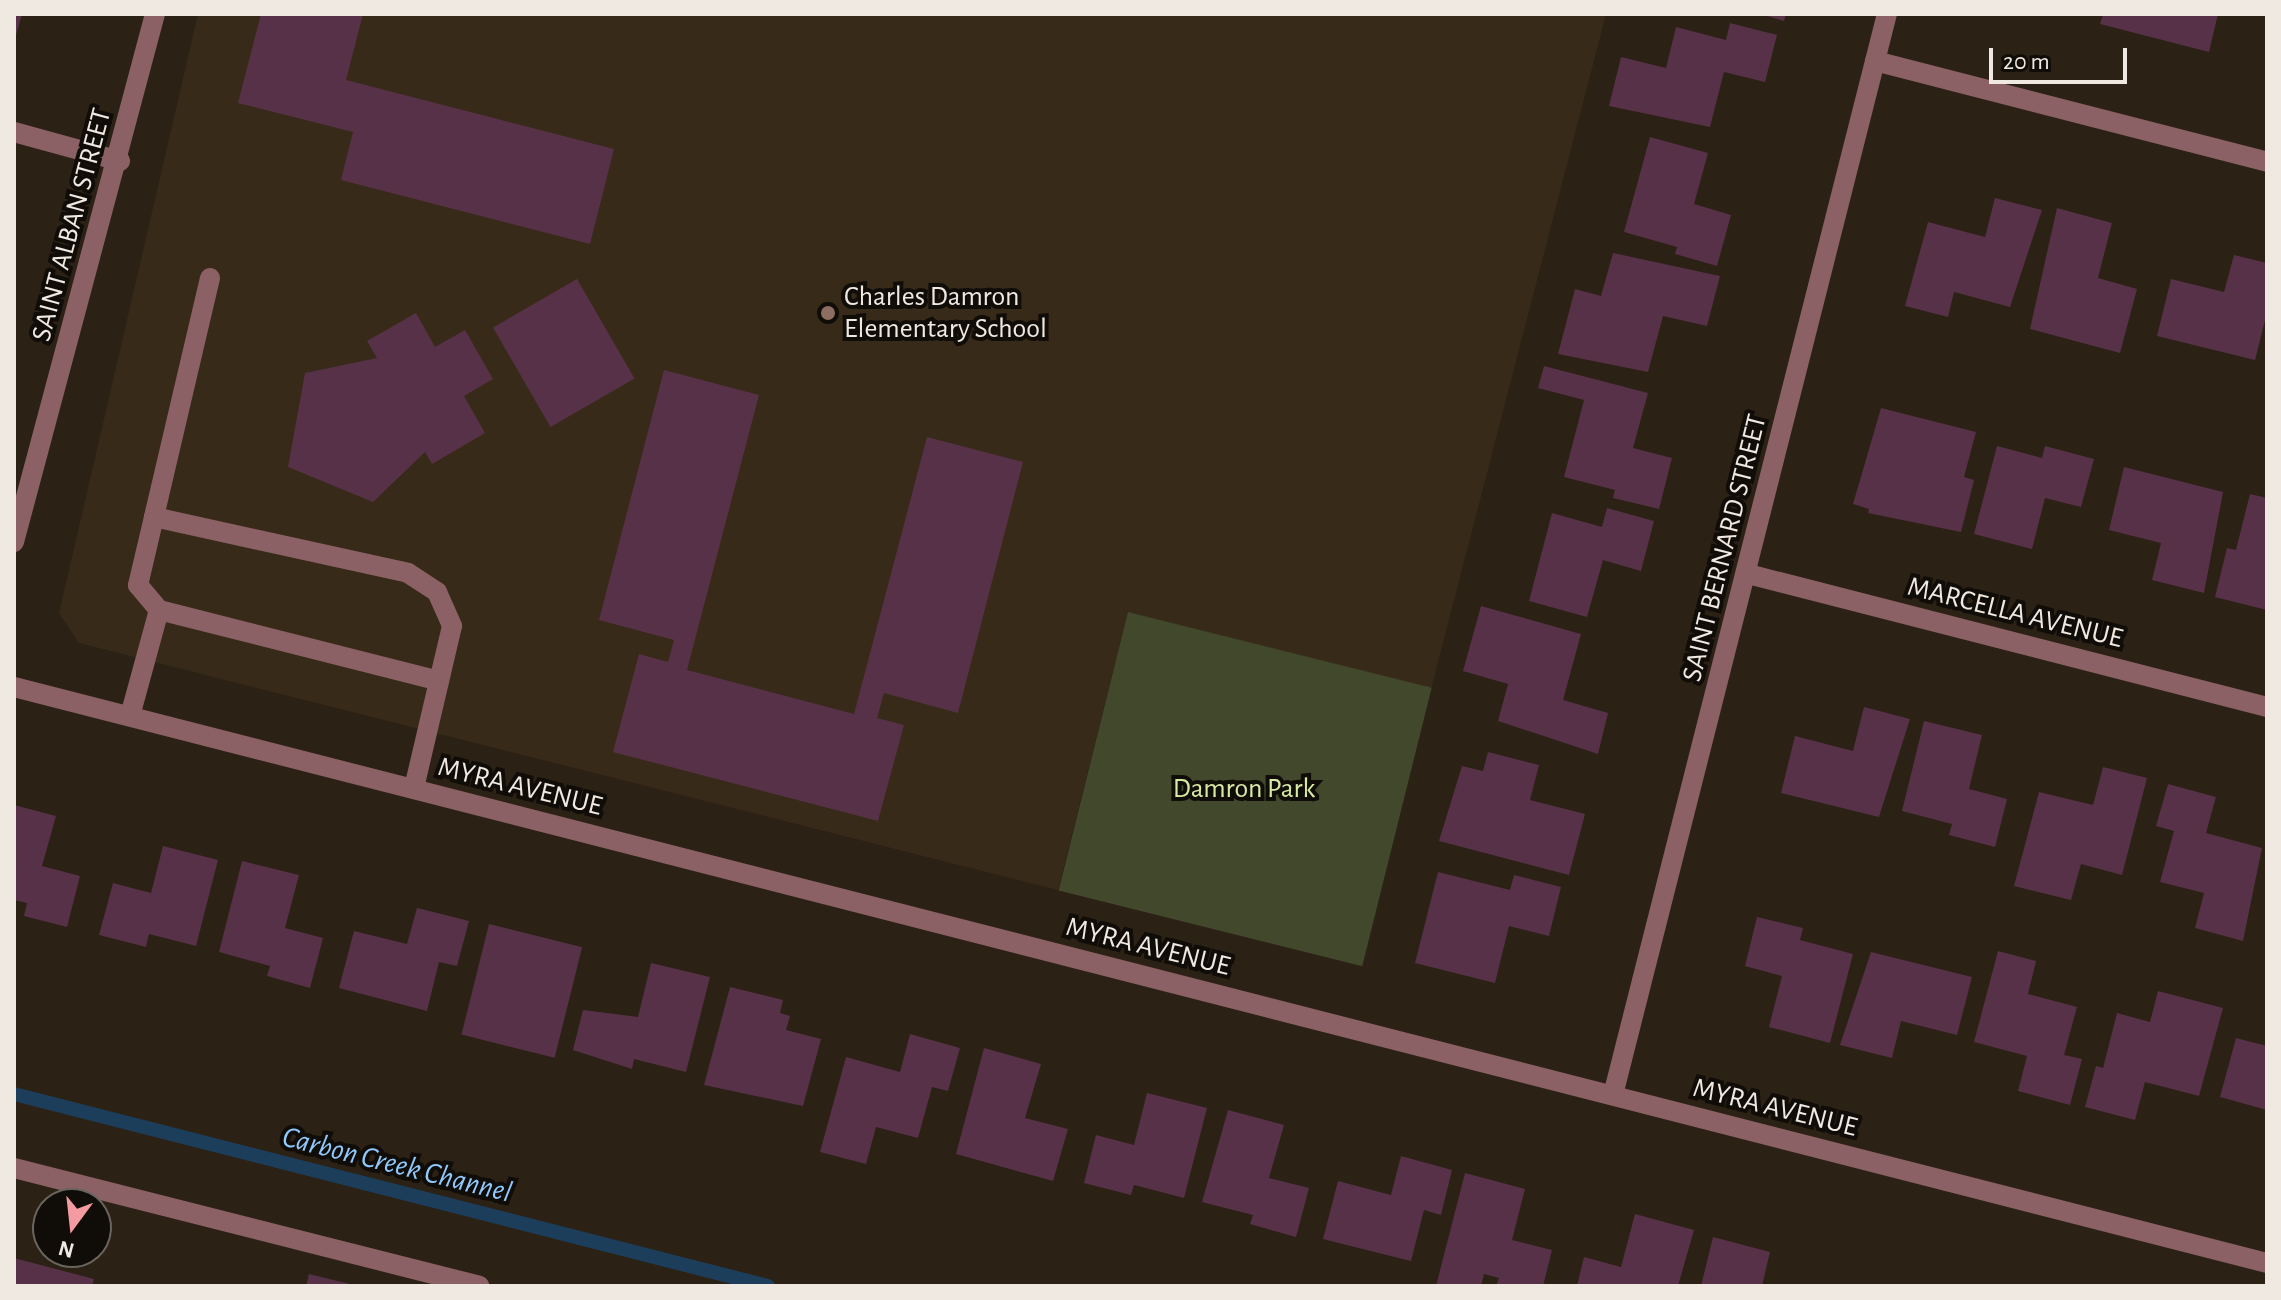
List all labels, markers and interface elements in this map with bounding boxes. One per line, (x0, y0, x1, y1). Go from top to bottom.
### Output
scale bar (1993, 32, 2131, 82)
text: 20 m (2003, 50, 2050, 74)
street label: SAINT ALBAN STREET (25, 105, 119, 345)
place label: Charles Damron Elementary School (844, 280, 1047, 346)
marker: Charles Damron Elementary School (819, 304, 837, 322)
street label: SAINT BERNARD STREET (1676, 411, 1774, 685)
street label: MARCELLA AVENUE (1904, 570, 2126, 656)
street label: MYRA AVENUE (434, 750, 606, 824)
park label: Damron Park (1173, 772, 1315, 806)
street label: MYRA AVENUE (1062, 910, 1234, 984)
street label: MYRA AVENUE (1689, 1071, 1861, 1145)
water label: Carbon Creek Channel (278, 1119, 516, 1211)
north arrow (32, 1188, 112, 1268)
text: N (56, 1237, 77, 1262)

